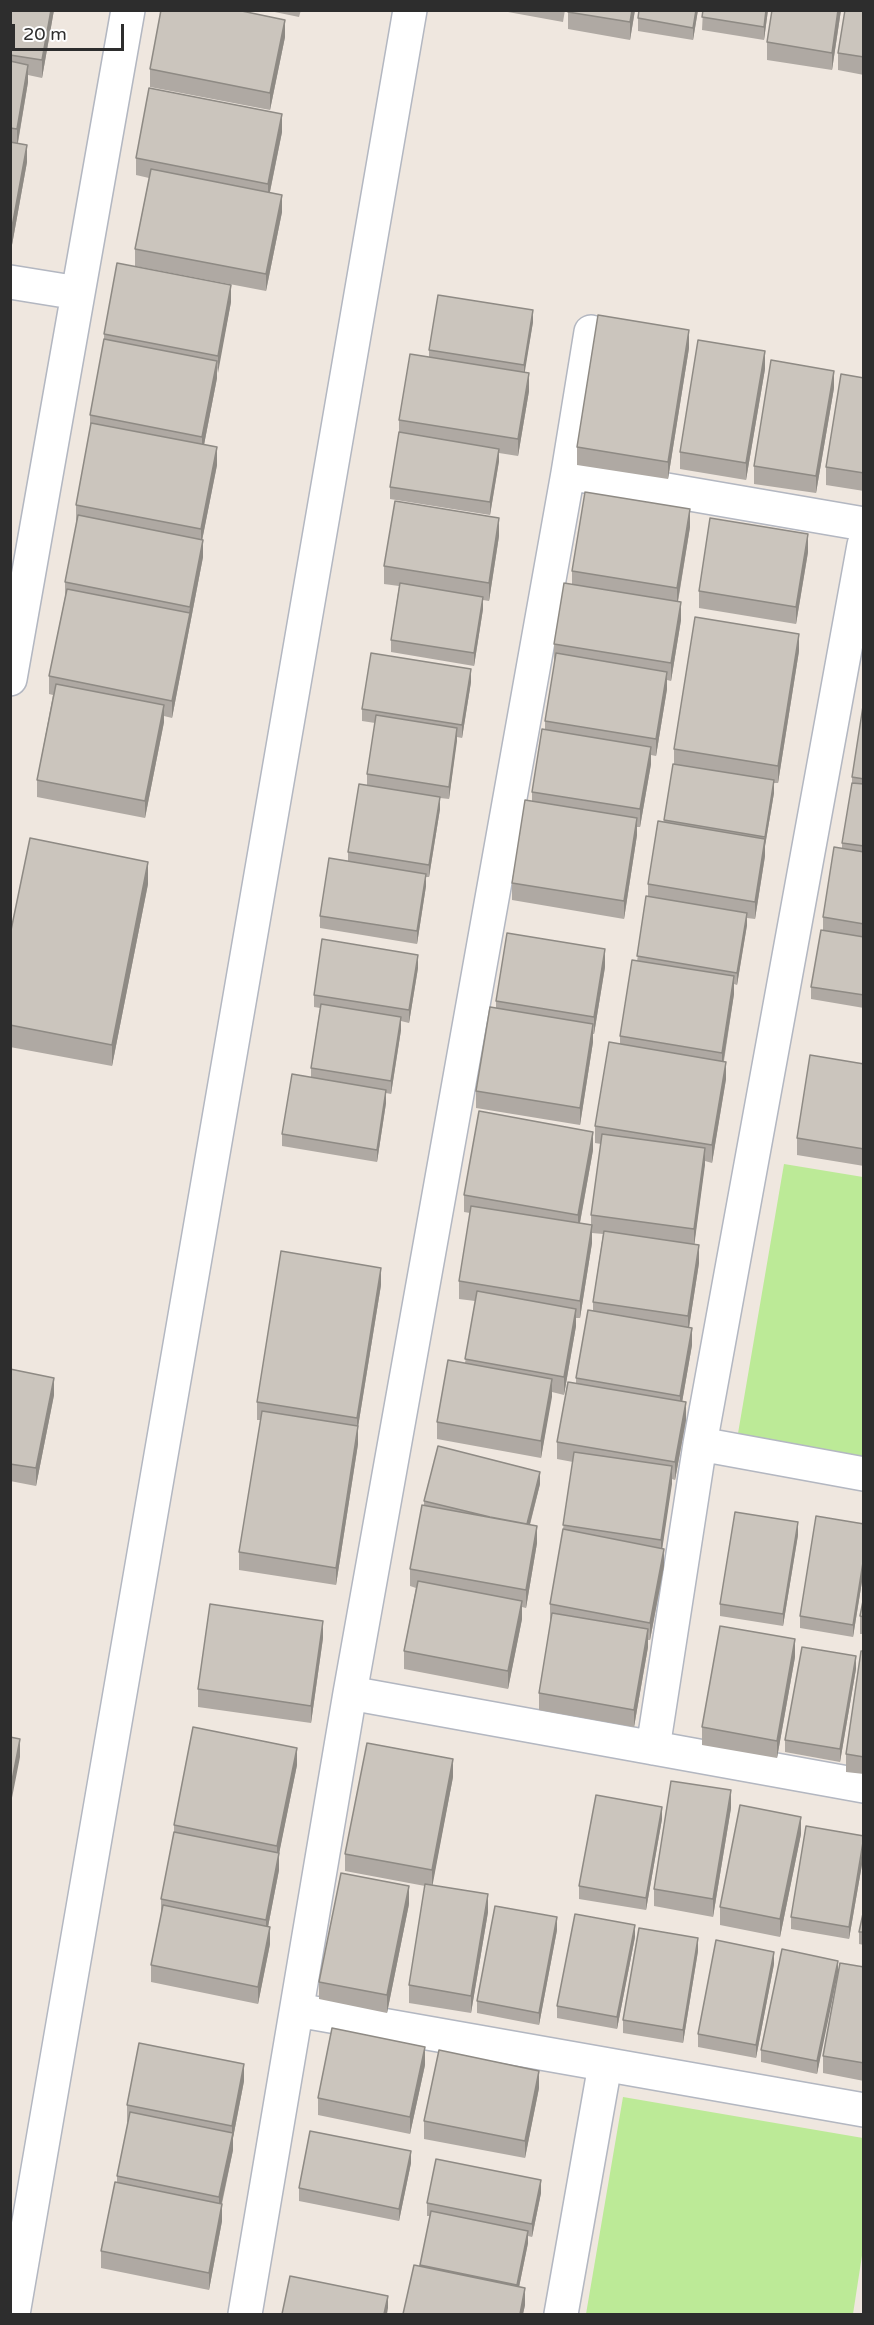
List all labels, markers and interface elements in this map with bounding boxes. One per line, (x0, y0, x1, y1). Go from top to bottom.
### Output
scale bar (15, 12, 128, 50)
text: 20 m (23, 23, 67, 45)

